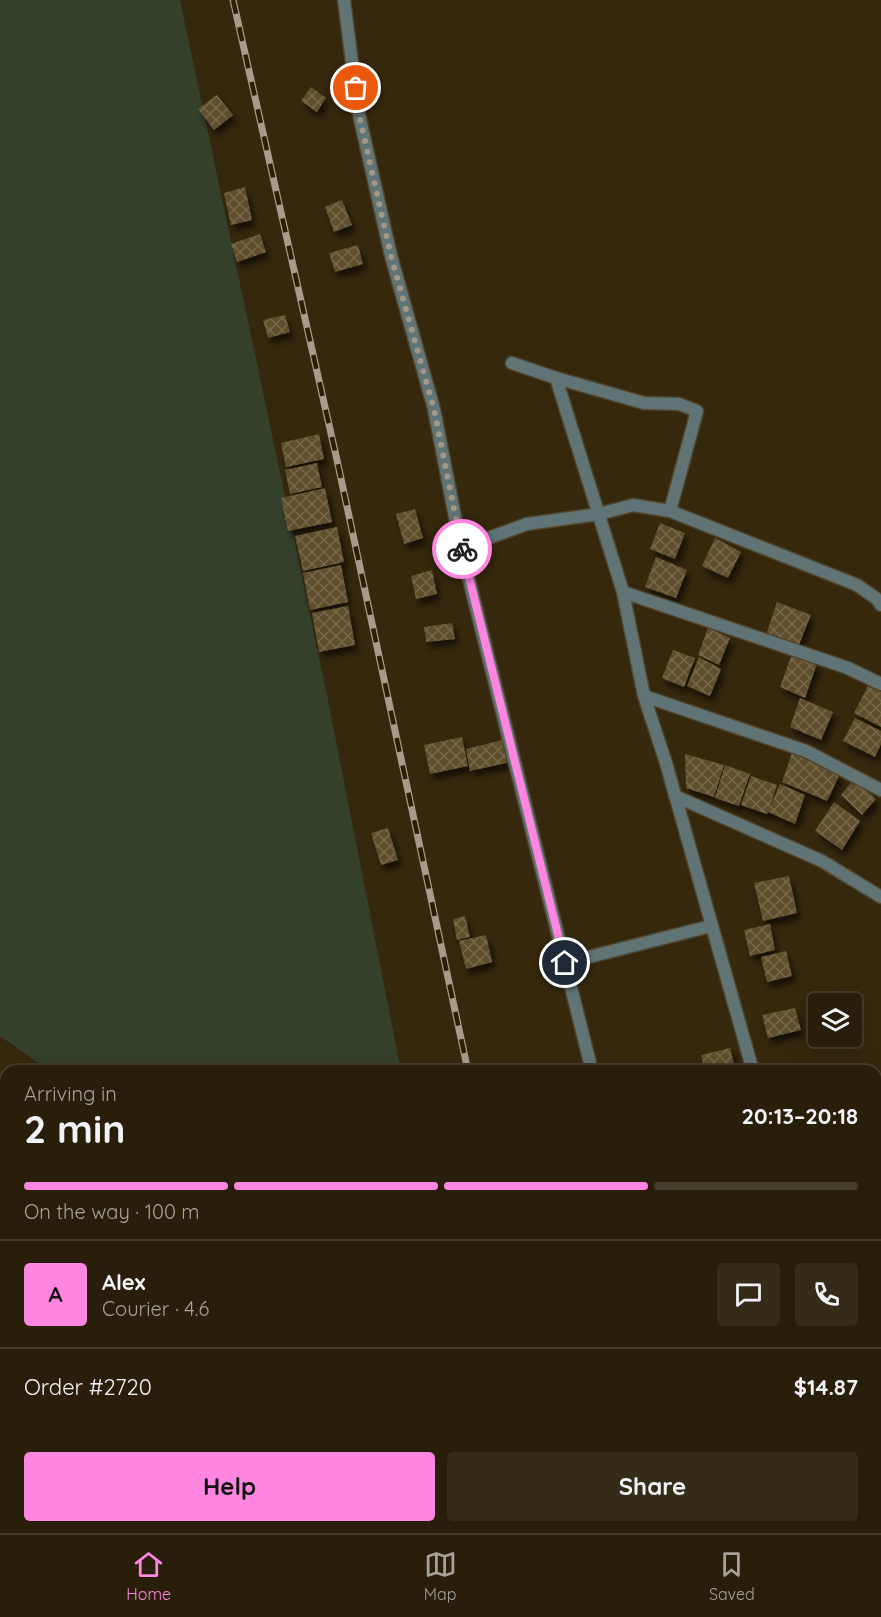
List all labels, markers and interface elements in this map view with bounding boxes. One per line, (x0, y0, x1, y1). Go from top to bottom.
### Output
pin (330, 62, 381, 113)
icon: bag (339, 71, 372, 104)
courier (432, 519, 492, 579)
icon: bike (446, 533, 479, 566)
pin (539, 937, 590, 988)
icon: home (548, 946, 581, 979)
map controls (808, 993, 862, 1047)
button: layers (808, 993, 862, 1047)
text: Arriving in (24, 1081, 117, 1106)
text: 20:13–20:18 (742, 1102, 858, 1130)
text: 2 min (24, 1104, 126, 1153)
text: On the way · 100 m (24, 1199, 200, 1224)
button: chat (717, 1263, 780, 1326)
button: phone (795, 1263, 858, 1326)
text: Alex (102, 1268, 145, 1296)
text: A (48, 1280, 63, 1308)
text: Courier · 4.6 (102, 1296, 209, 1321)
text: Order #2720 (24, 1373, 152, 1401)
text: $14.87 (794, 1373, 858, 1401)
button: Help (24, 1452, 435, 1521)
button: Share (447, 1452, 858, 1521)
tab: Home (126, 1548, 171, 1604)
tab: Map (424, 1548, 457, 1604)
tab: Saved (709, 1548, 755, 1604)

